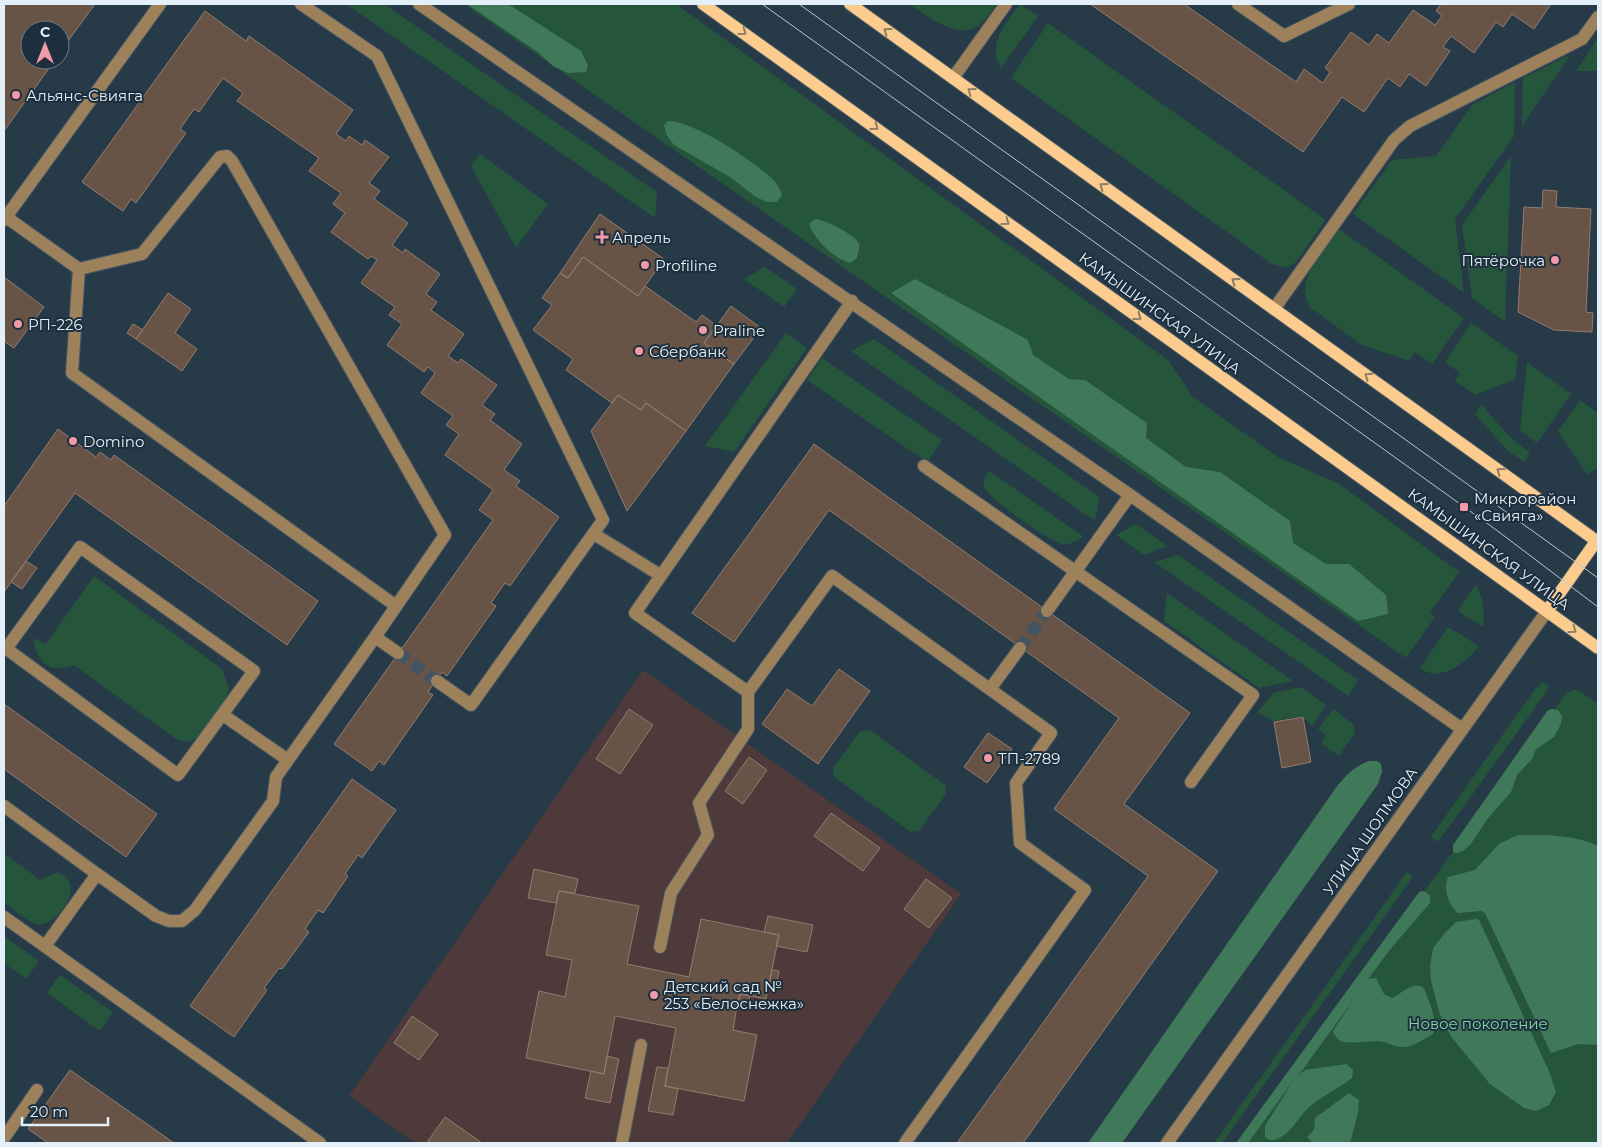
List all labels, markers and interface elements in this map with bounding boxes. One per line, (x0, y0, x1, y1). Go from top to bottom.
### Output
north arrow (20, 20, 70, 70)
text: С (40, 23, 50, 41)
one-way arrow (737, 26, 746, 35)
one-way arrow (883, 28, 893, 37)
place label: Альянс-Свияга (26, 86, 143, 105)
one-way arrow (967, 88, 976, 97)
marker: Альянс-Свияга (10, 89, 22, 101)
one-way arrow (869, 121, 878, 130)
one-way arrow (1099, 183, 1108, 192)
one-way arrow (1001, 216, 1010, 225)
place label: Апрель (612, 228, 671, 247)
marker: Апрель (596, 231, 608, 243)
street label: КАМЫШИНСКАЯ УЛИЦА (1075, 248, 1245, 378)
place label: Пятёрочка (1461, 251, 1545, 270)
marker: Пятёрочка (1549, 254, 1561, 266)
place label: Profiline (655, 256, 717, 275)
marker: Profiline (639, 259, 651, 271)
one-way arrow (1231, 277, 1240, 287)
one-way arrow (1132, 311, 1142, 320)
place label: РП-226 (28, 315, 83, 334)
marker: РП-226 (12, 318, 24, 330)
place label: Praline (713, 321, 765, 340)
marker: Praline (697, 324, 709, 336)
place label: Сбербанк (649, 342, 726, 361)
marker: Сбербанк (633, 345, 645, 357)
one-way arrow (1364, 373, 1374, 382)
place label: Domino (83, 432, 144, 451)
marker: Domino (67, 435, 79, 447)
one-way arrow (1497, 468, 1506, 477)
street label: КАМЫШИНСКАЯ УЛИЦА (1404, 484, 1574, 614)
place label: Микрорайон «Свияга» (1474, 489, 1576, 525)
marker: Микрорайон «Свияга» (1458, 501, 1470, 513)
one-way arrow (1567, 624, 1576, 633)
place label: ТП-2789 (998, 749, 1061, 768)
marker: ТП-2789 (982, 752, 994, 764)
street label: УЛИЦА ШОЛМОВА (1319, 763, 1421, 899)
place label: Детский сад № 253 «Белоснежка» (664, 977, 804, 1013)
marker: Детский сад № 253 «Белоснежка» (648, 989, 660, 1001)
park label: Новое поколение (1408, 1014, 1548, 1033)
scale bar (22, 1094, 109, 1126)
text: 20 m (30, 1102, 68, 1121)

